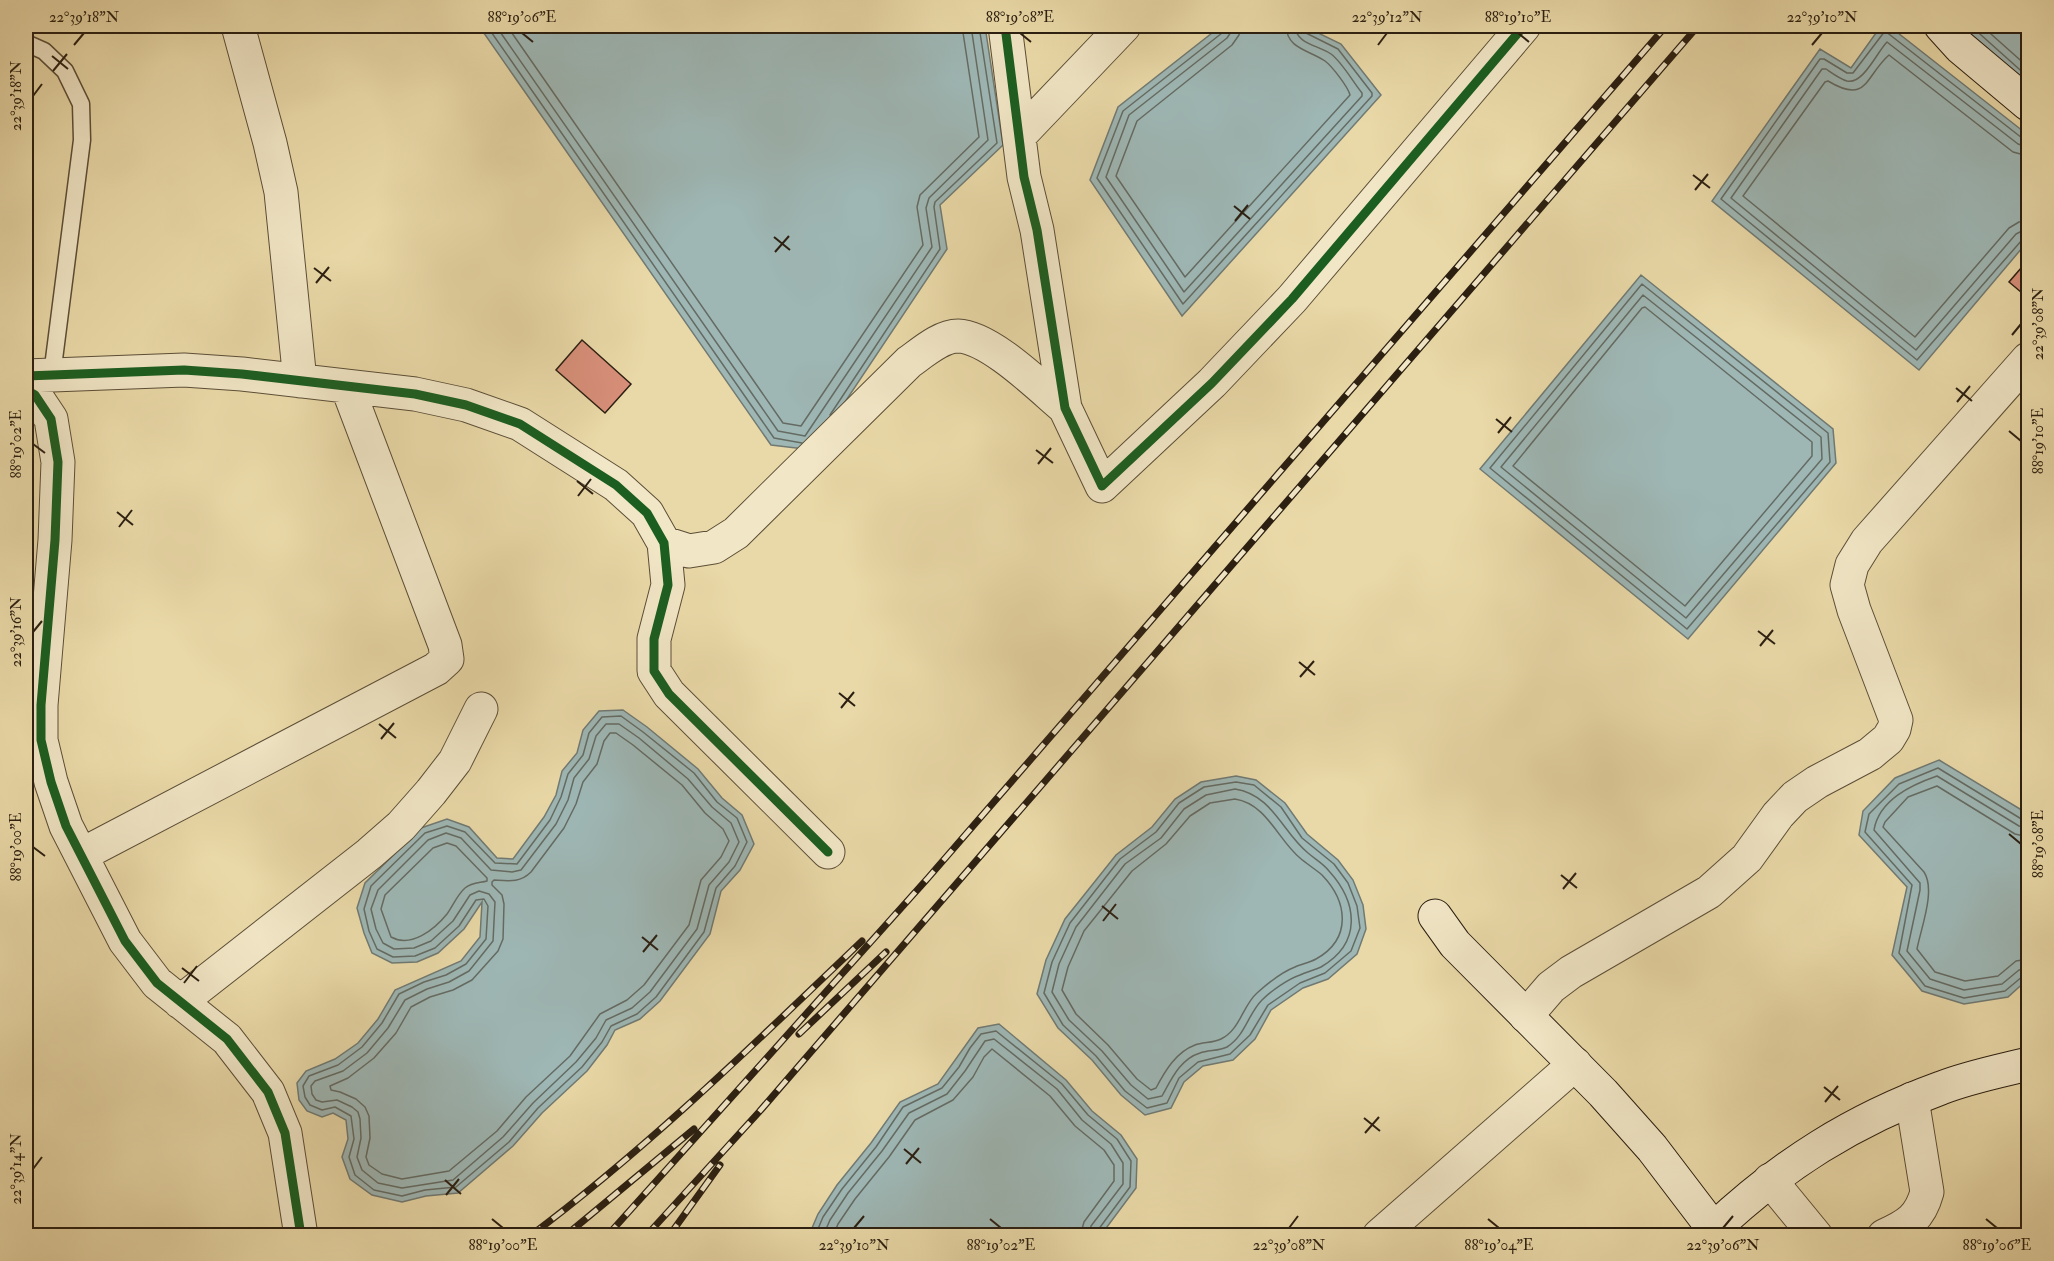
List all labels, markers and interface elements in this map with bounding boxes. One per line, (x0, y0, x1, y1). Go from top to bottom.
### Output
text: 22°39'18"N (49, 8, 120, 27)
text: 88°19'06"E (488, 8, 557, 27)
text: 88°19'08"E (986, 8, 1054, 27)
text: 22°39'12"N (1352, 8, 1423, 27)
text: 88°19'10"E (1485, 8, 1551, 27)
text: 22°39'10"N (1787, 8, 1858, 27)
text: 22°39'18"N (7, 60, 26, 131)
text: 22°39'08"N (2029, 287, 2048, 360)
text: 88°19'10"E (2029, 408, 2048, 474)
text: 88°19'02"E (7, 409, 26, 478)
text: 22°39'16"N (7, 596, 26, 667)
text: 88°19'08"E (2029, 810, 2048, 878)
text: 88°19'00"E (7, 812, 26, 881)
text: 22°39'14"N (7, 1133, 26, 1205)
text: 88°19'00"E (469, 1236, 538, 1255)
text: 22°39'10"N (819, 1236, 890, 1255)
text: 88°19'02"E (967, 1236, 1036, 1255)
text: 22°39'08"N (1253, 1236, 1326, 1255)
text: 88°19'04"E (1464, 1236, 1534, 1255)
text: 22°39'06"N (1686, 1236, 1760, 1255)
text: 88°19'06"E (1963, 1236, 2032, 1255)

